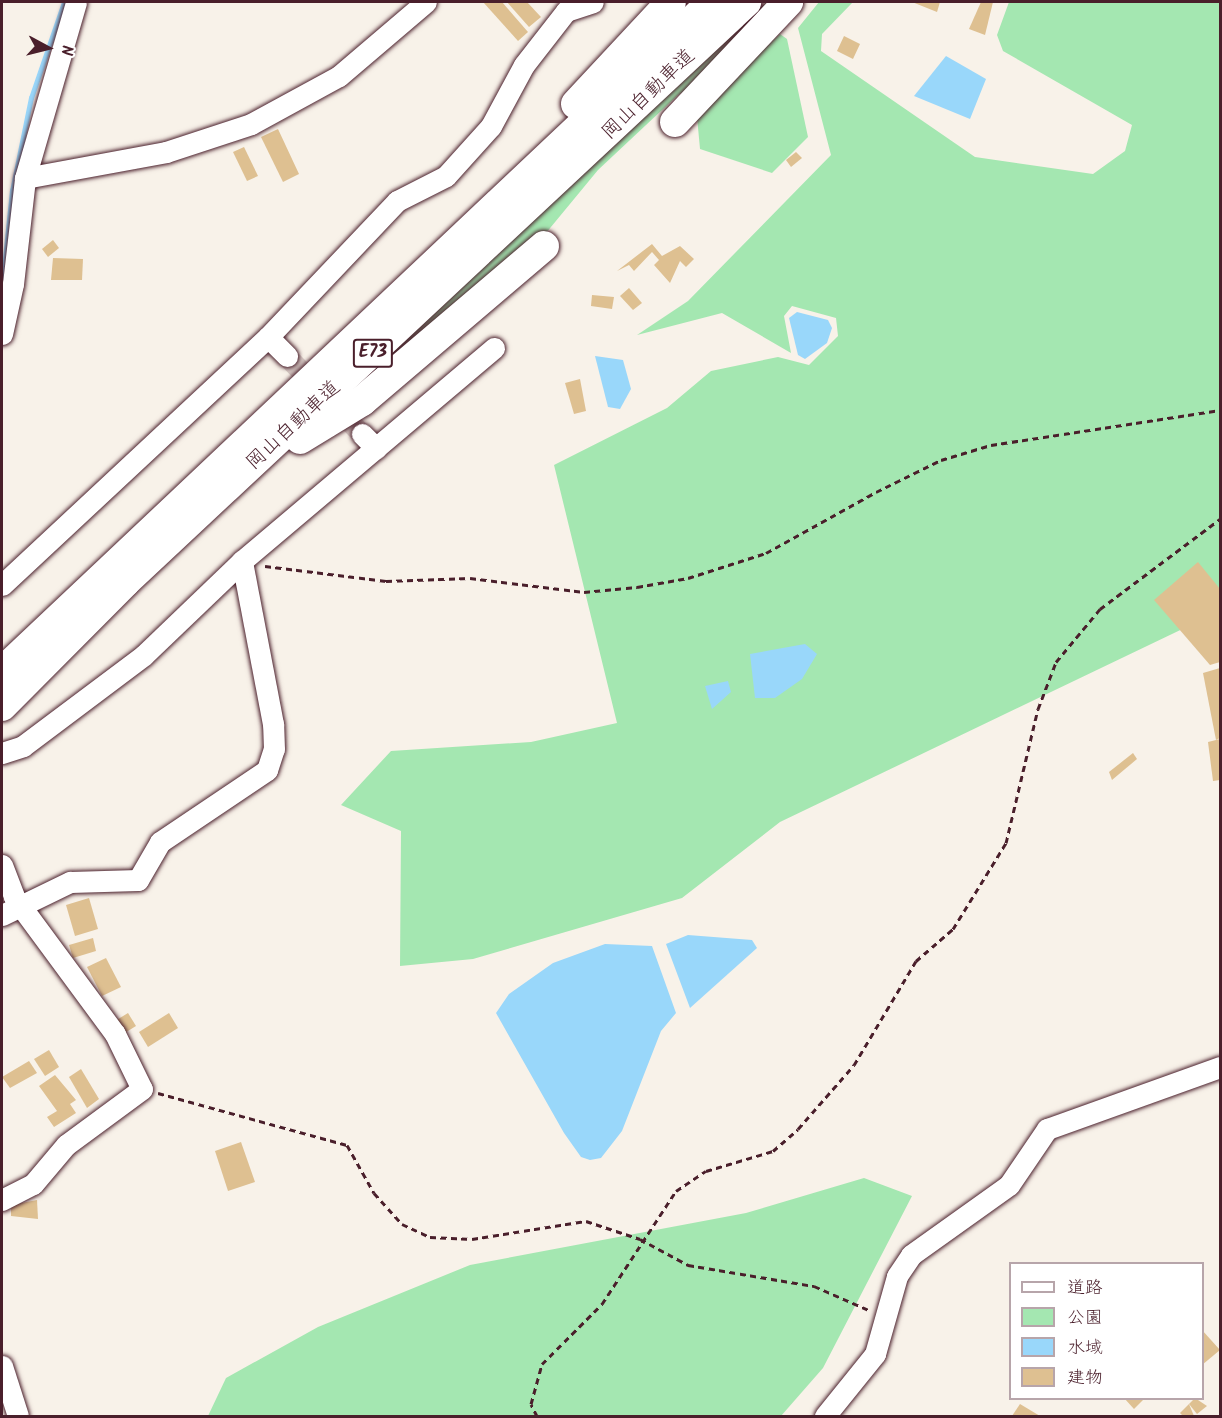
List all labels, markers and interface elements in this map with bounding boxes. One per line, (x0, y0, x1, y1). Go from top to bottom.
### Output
north arrow (18, 18, 78, 78)
text: N (53, 44, 79, 57)
street label: 岡山自動車道 (598, 45, 700, 145)
road number: E73 (352, 338, 394, 368)
street label: 岡山自動車道 (242, 376, 346, 476)
legend (1009, 1262, 1204, 1400)
text: 道路 (1067, 1274, 1103, 1303)
text: 公園 (1067, 1304, 1103, 1333)
text: 水域 (1067, 1334, 1103, 1363)
text: 建物 (1067, 1364, 1103, 1393)

